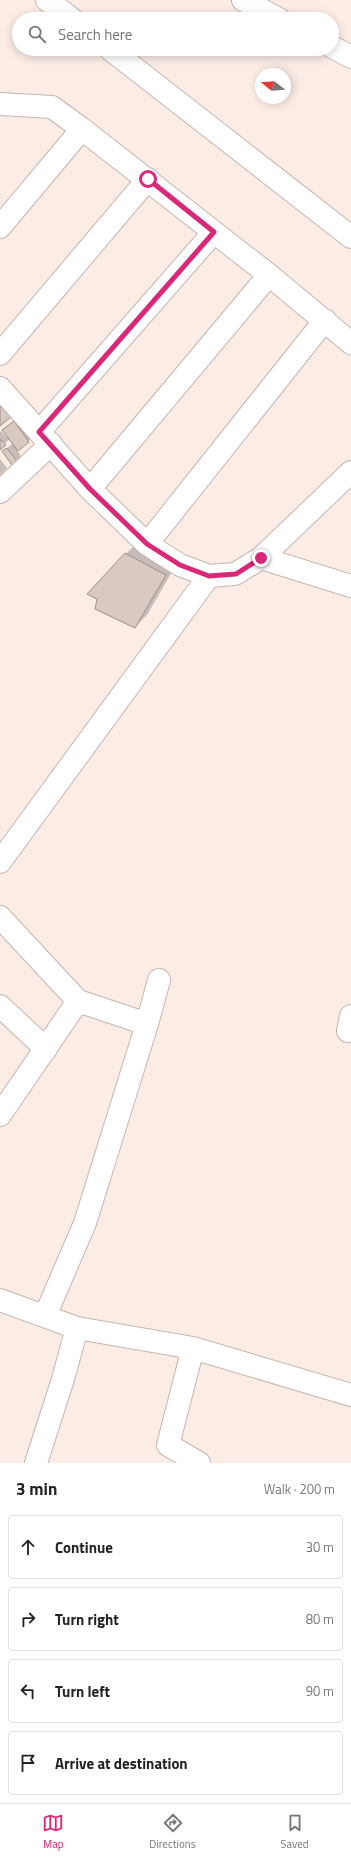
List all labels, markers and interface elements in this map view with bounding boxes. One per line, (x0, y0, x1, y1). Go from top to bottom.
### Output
search box (12, 12, 339, 56)
icon: search (26, 23, 48, 45)
text: Search here (58, 23, 132, 46)
north arrow (255, 68, 291, 104)
route start (139, 170, 157, 188)
route end (252, 549, 270, 567)
text: 3 min (16, 1476, 57, 1502)
text: Walk · 200 m (264, 1479, 335, 1499)
icon: ahead (17, 1536, 39, 1558)
text: Continue (55, 1536, 113, 1559)
text: 30 m (306, 1537, 334, 1557)
icon: right (17, 1608, 39, 1630)
text: Turn right (55, 1608, 119, 1631)
text: 80 m (306, 1609, 334, 1629)
icon: left (17, 1680, 39, 1702)
text: Turn left (55, 1680, 110, 1703)
text: 90 m (306, 1681, 334, 1701)
icon: arrive (17, 1752, 39, 1774)
text: Arrive at destination (55, 1752, 188, 1775)
tab: Map (42, 1812, 64, 1852)
tab: Directions (149, 1812, 196, 1852)
tab: Saved (281, 1812, 309, 1852)

